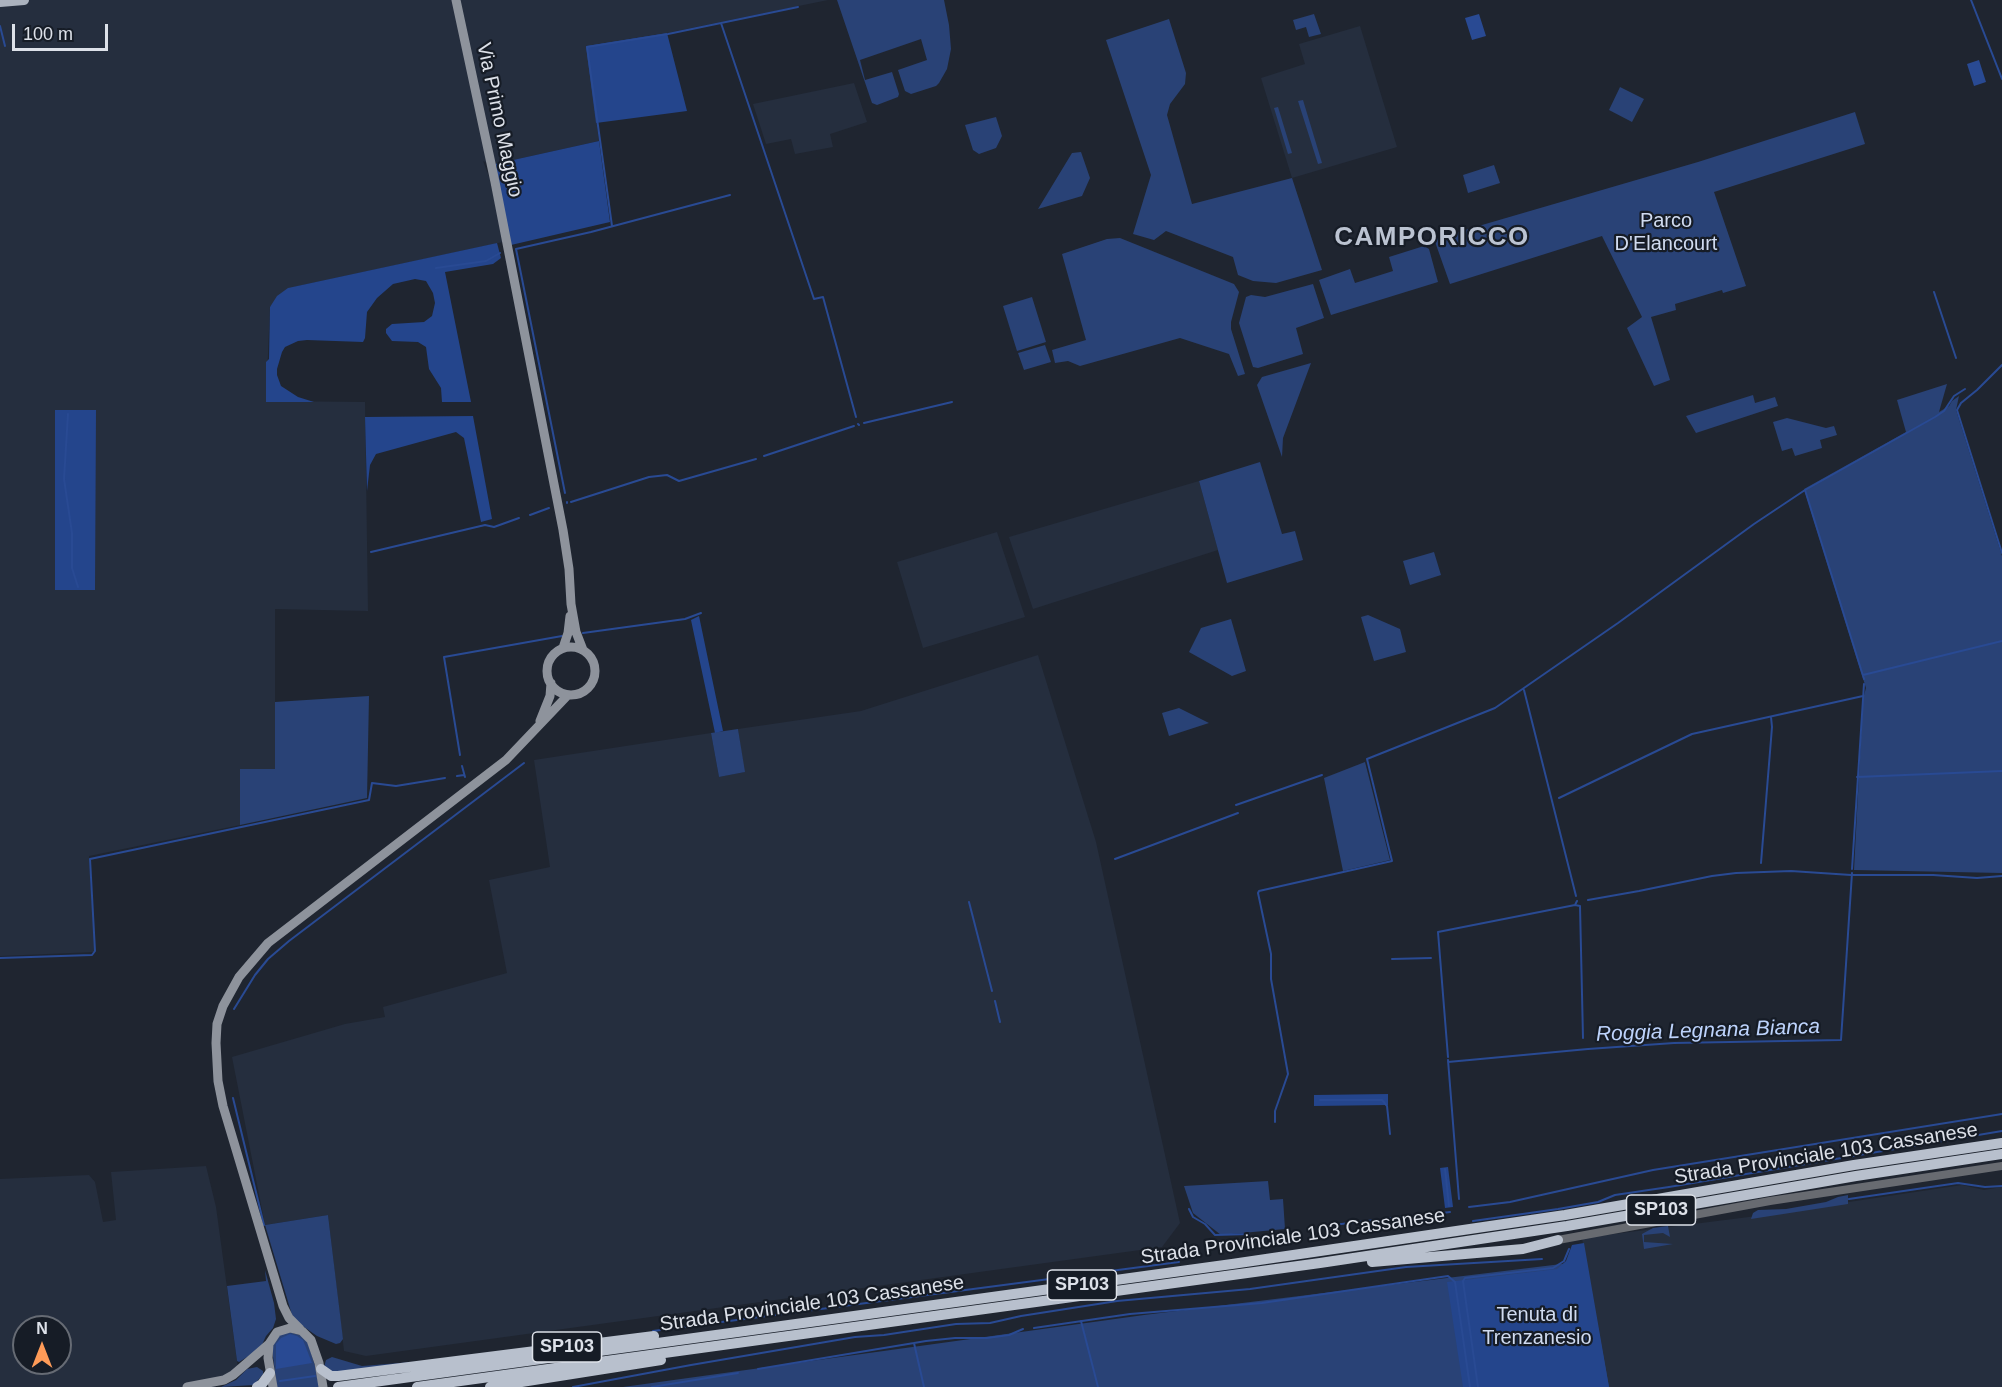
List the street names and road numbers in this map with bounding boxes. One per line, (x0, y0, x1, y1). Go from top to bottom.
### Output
street label: Via Primo Maggio (471, 40, 527, 200)
street label: Strada Provinciale 103 Cassanese (1673, 1118, 1979, 1190)
road number: SP103 (1626, 1195, 1696, 1225)
street label: Strada Provinciale 103 Cassanese (1139, 1204, 1447, 1270)
road number: SP103 (1048, 1270, 1116, 1300)
street label: Strada Provinciale 103 Cassanese (658, 1271, 966, 1337)
road number: SP103 (532, 1332, 602, 1362)

